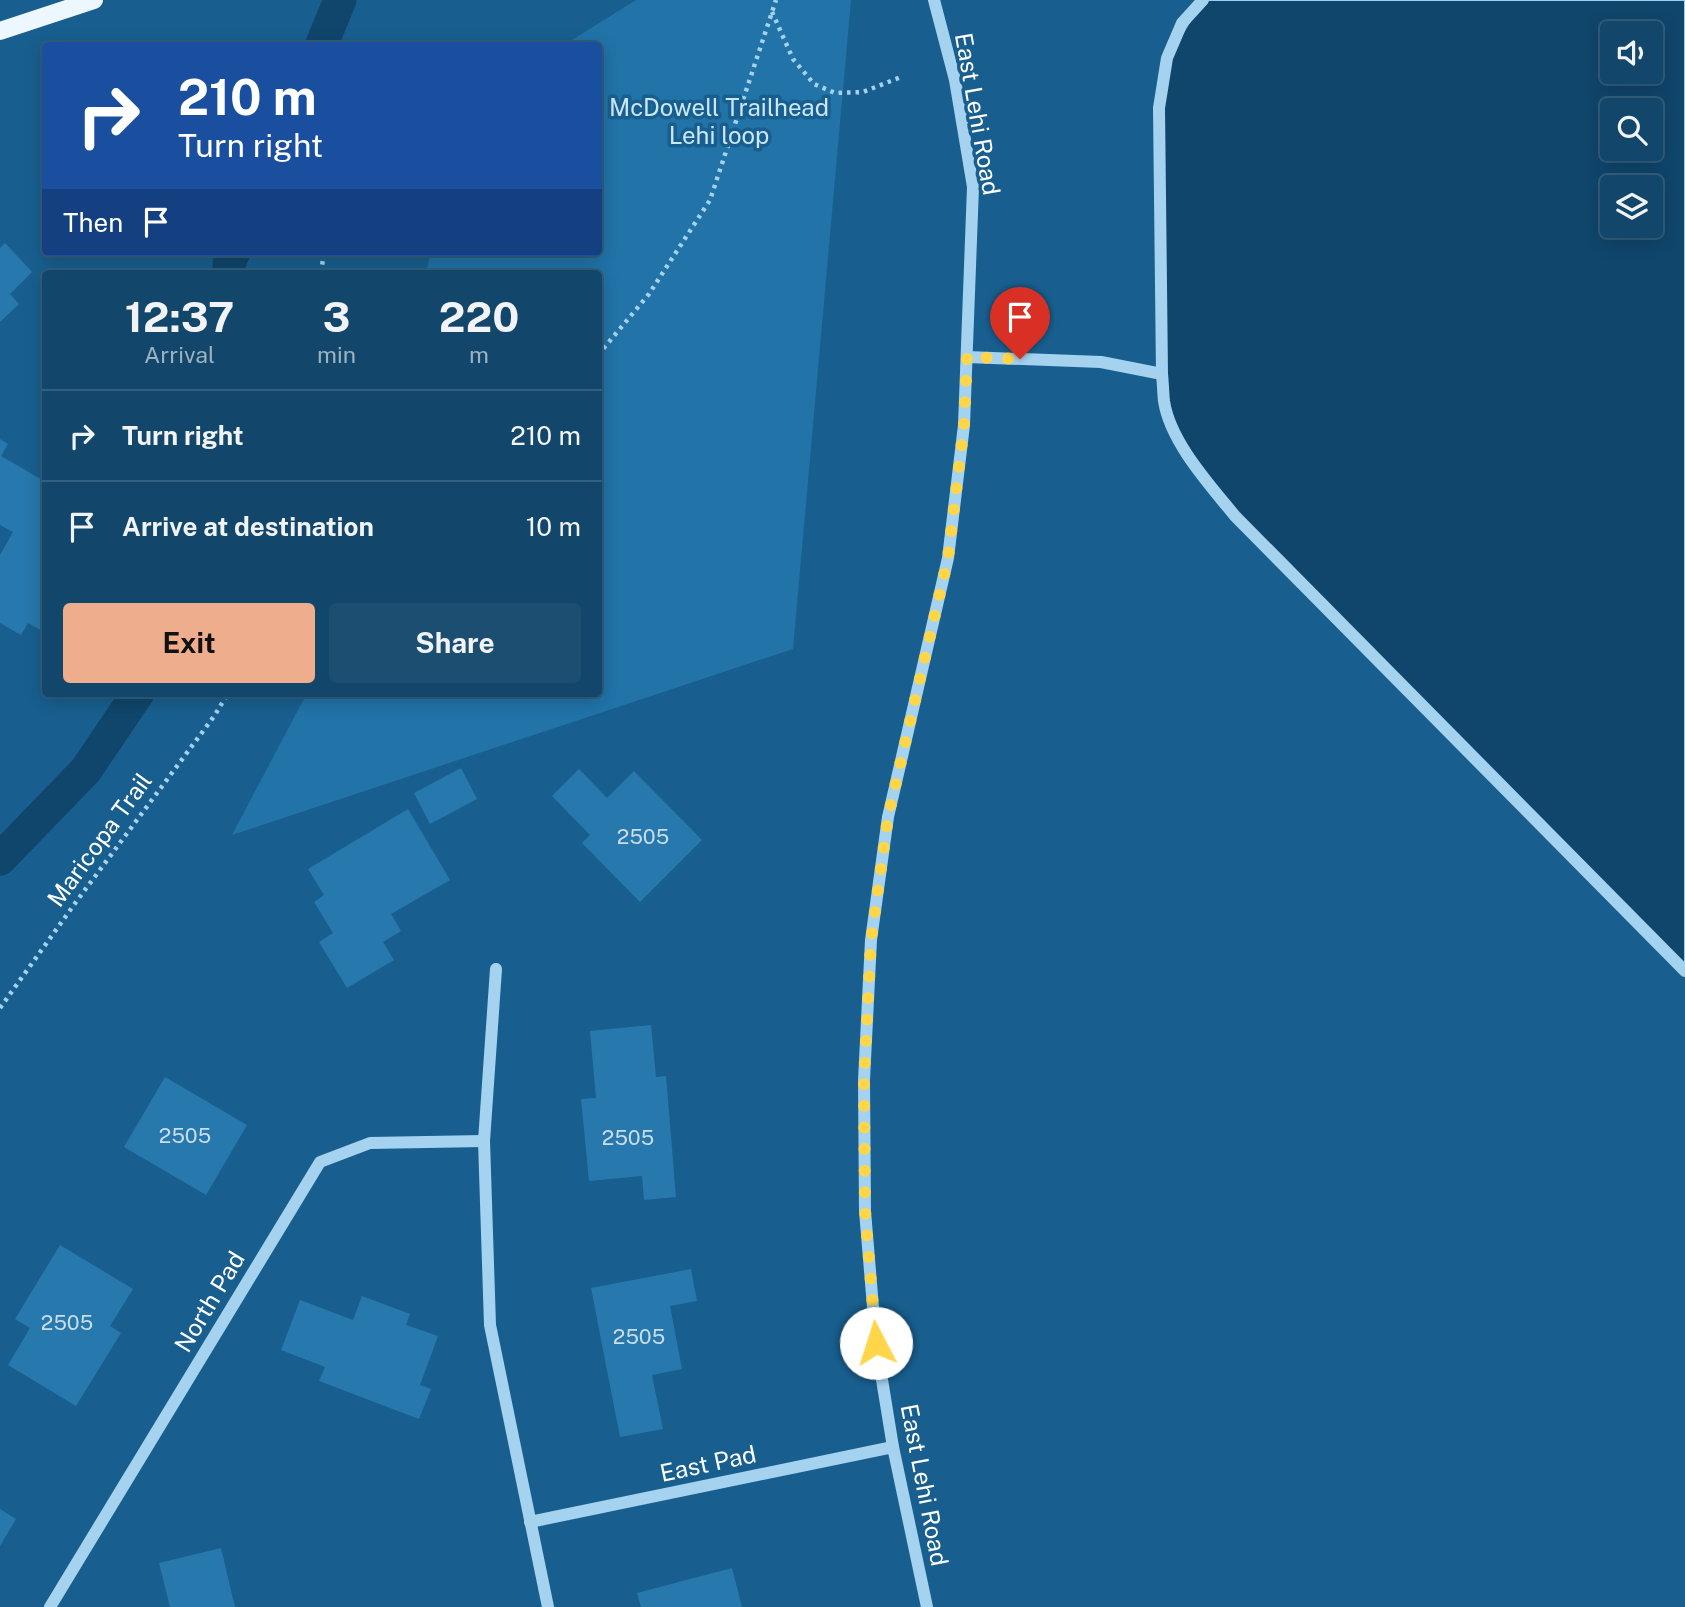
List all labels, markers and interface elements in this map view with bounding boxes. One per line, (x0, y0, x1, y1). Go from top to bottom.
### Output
map controls (1600, 21, 1663, 238)
button: sound (1600, 21, 1663, 84)
street label: East Lehi Road (950, 30, 1006, 197)
text: 210 m (178, 68, 317, 126)
icon: right (63, 70, 154, 161)
park label: McDowell Trailhead Lehi loop (609, 93, 829, 149)
button: search (1600, 98, 1663, 161)
text: Turn right (178, 127, 323, 164)
button: layers (1600, 175, 1663, 238)
icon: arrive (137, 203, 175, 241)
text: Then (63, 207, 123, 238)
pin (990, 287, 1050, 359)
text: 12:37 (125, 292, 234, 341)
text: 3 (323, 292, 351, 341)
text: 220 (439, 292, 519, 341)
icon: arrive (1001, 298, 1039, 336)
text: Arrival (144, 341, 215, 368)
text: min (317, 341, 356, 368)
text: m (469, 341, 489, 368)
icon: right (63, 417, 101, 455)
text: Turn right (122, 420, 244, 451)
text: 210 m (510, 420, 581, 451)
icon: arrive (63, 508, 101, 546)
text: Arrive at destination (122, 511, 374, 542)
text: 10 m (526, 511, 581, 542)
button: Exit (63, 603, 315, 683)
button: Share (329, 603, 581, 683)
street label: Maricopa Trail (41, 767, 157, 912)
house number: 2505 (617, 824, 669, 849)
house number: 2505 (159, 1123, 211, 1148)
house number: 2505 (602, 1125, 654, 1150)
street label: North Pad (168, 1246, 250, 1357)
position arrow (839, 1306, 913, 1380)
house number: 2505 (41, 1310, 93, 1335)
house number: 2505 (613, 1324, 665, 1349)
street label: East Lehi Road (896, 1401, 954, 1568)
street label: East Pad (657, 1439, 758, 1487)

